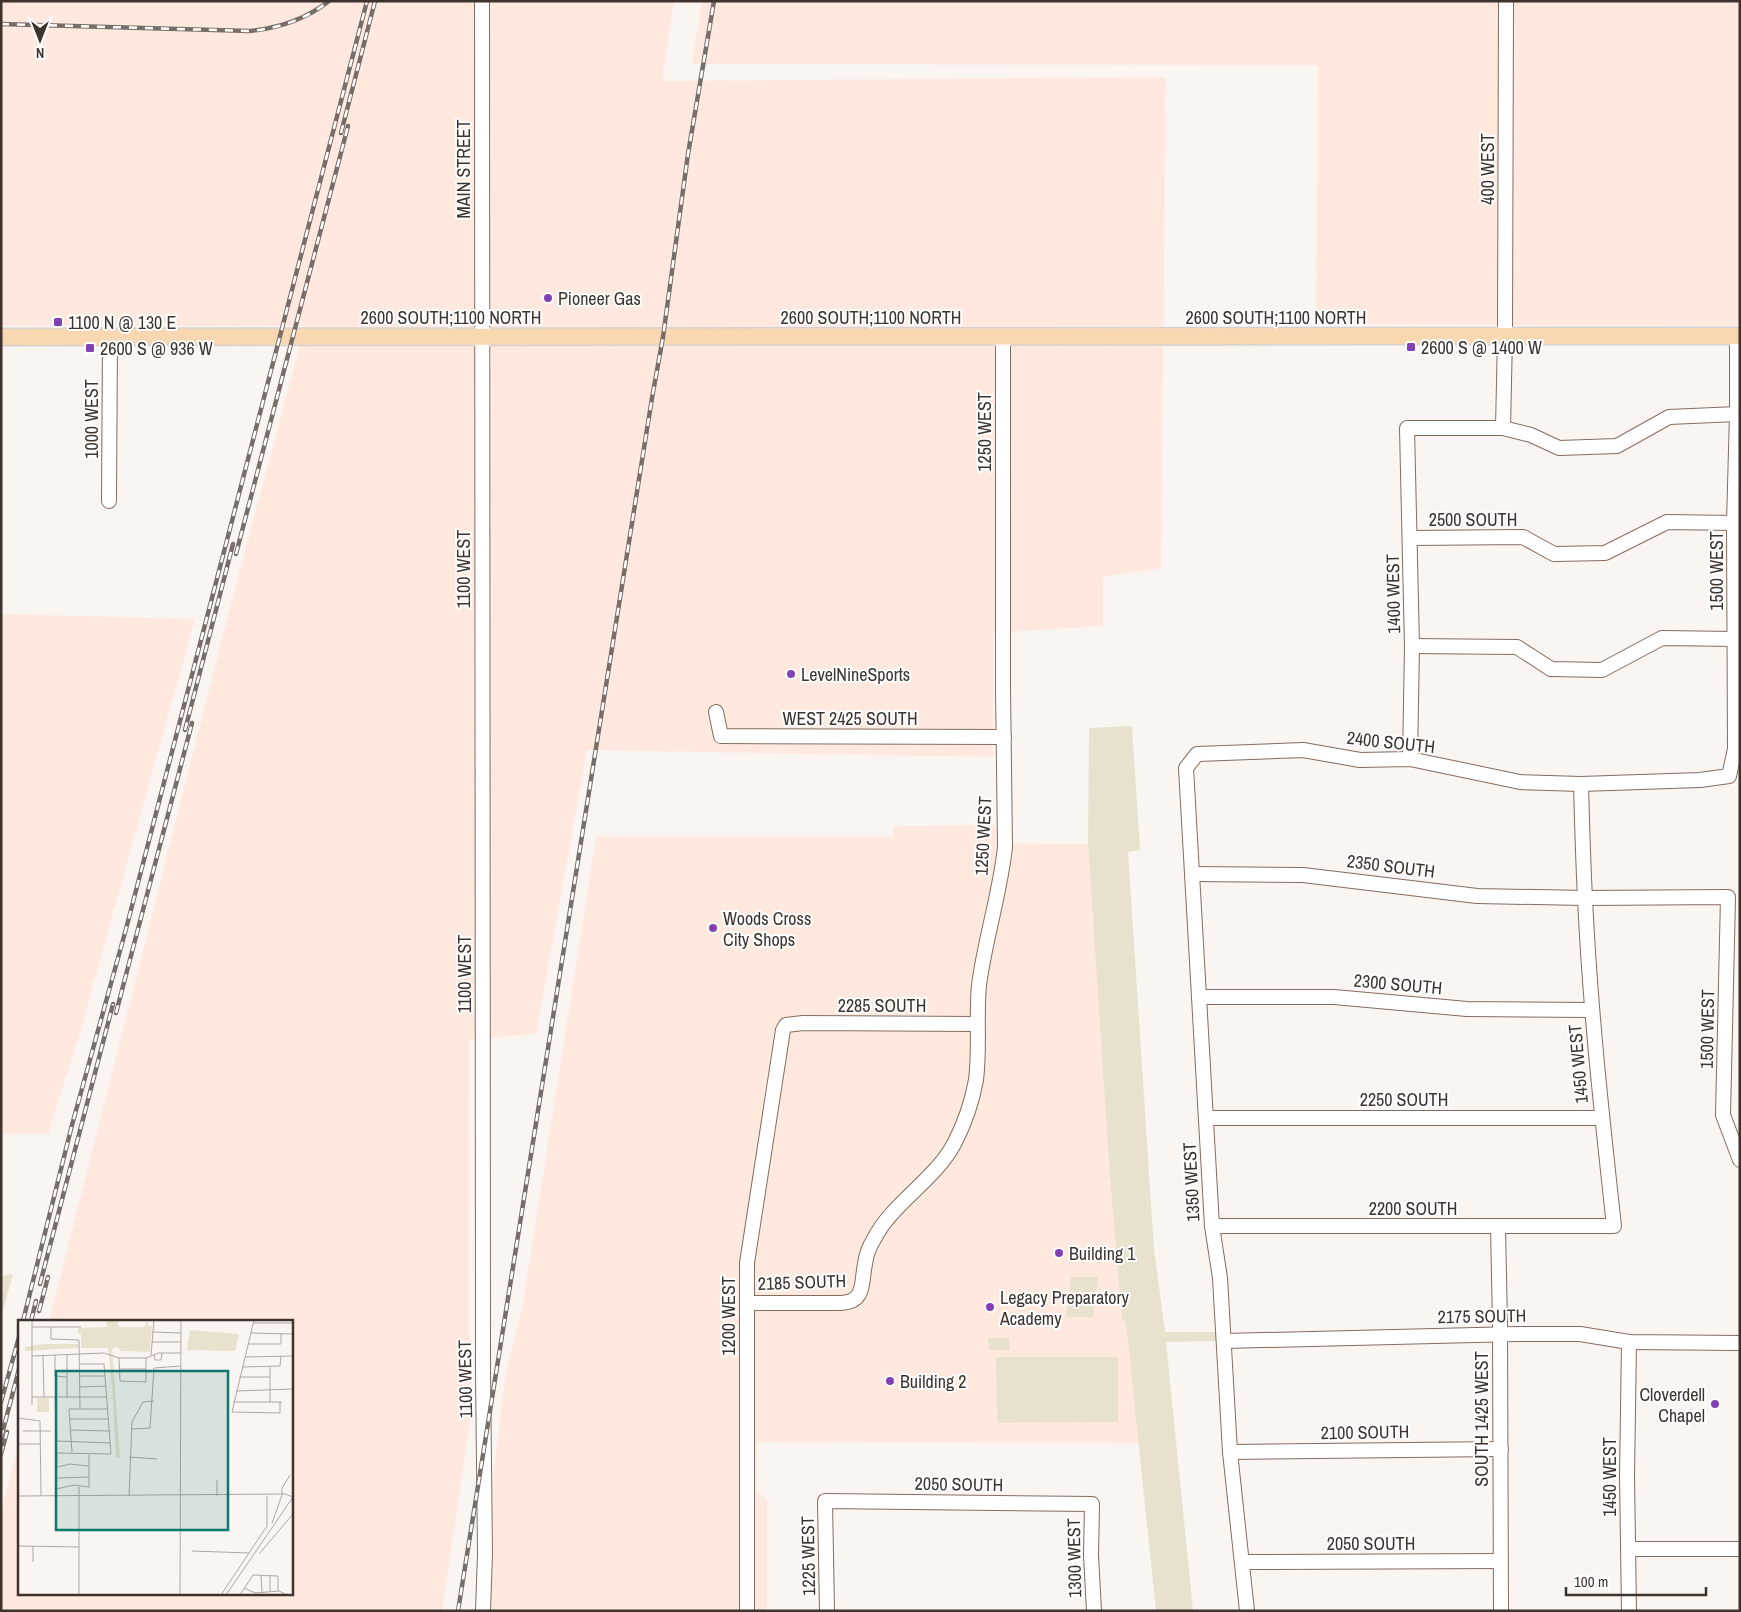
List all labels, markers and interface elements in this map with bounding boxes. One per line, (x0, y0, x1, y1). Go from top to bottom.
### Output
north arrow (15, 15, 65, 65)
text: N (36, 44, 44, 62)
street label: MAIN STREET (451, 119, 476, 219)
street label: 400 WEST (1475, 133, 1500, 205)
place label: Pioneer Gas (558, 286, 641, 311)
marker: Pioneer Gas (542, 292, 554, 304)
street label: 2600 SOUTH;1100 NORTH (361, 305, 541, 330)
street label: 2600 SOUTH;1100 NORTH (781, 305, 961, 330)
street label: 2600 SOUTH;1100 NORTH (1186, 305, 1366, 330)
place label: 1100 N @ 130 E (68, 310, 176, 335)
marker: 1100 N @ 130 E (52, 316, 64, 328)
place label: 2600 S @ 1400 W (1421, 335, 1542, 360)
place label: 2600 S @ 936 W (100, 336, 213, 361)
marker: 2600 S @ 1400 W (1405, 341, 1417, 353)
marker: 2600 S @ 936 W (84, 342, 96, 354)
street label: 1000 WEST (79, 379, 104, 459)
street label: 1250 WEST (972, 392, 997, 472)
street label: 2500 SOUTH (1429, 507, 1517, 532)
street label: 1100 WEST (451, 530, 476, 608)
street label: 1500 WEST (1704, 531, 1729, 611)
street label: 1400 WEST (1380, 554, 1406, 634)
place label: LevelNineSports (801, 662, 910, 687)
marker: LevelNineSports (785, 668, 797, 680)
street label: WEST 2425 SOUTH (782, 706, 918, 731)
street label: 2400 SOUTH (1346, 725, 1436, 759)
street label: 1250 WEST (968, 796, 998, 876)
street label: 2350 SOUTH (1346, 848, 1436, 884)
place label: Woods Cross City Shops (723, 906, 811, 952)
marker: Woods Cross City Shops (707, 922, 719, 934)
street label: 1100 WEST (452, 935, 477, 1013)
street label: 2300 SOUTH (1353, 968, 1443, 1000)
street label: 1500 WEST (1694, 989, 1720, 1069)
street label: 2285 SOUTH (838, 993, 926, 1018)
street label: 1450 WEST (1562, 1023, 1594, 1105)
street label: 2250 SOUTH (1360, 1087, 1448, 1112)
street label: 1350 WEST (1176, 1142, 1206, 1222)
street label: 2200 SOUTH (1369, 1196, 1457, 1221)
place label: Building 1 (1069, 1241, 1136, 1266)
marker: Building 1 (1053, 1247, 1065, 1259)
street label: 2185 SOUTH (757, 1268, 847, 1296)
street label: 1200 WEST (716, 1276, 741, 1356)
place label: Legacy Preparatory Academy (999, 1285, 1129, 1331)
marker: Legacy Preparatory Academy (984, 1301, 996, 1313)
street label: 2175 SOUTH (1437, 1303, 1527, 1329)
inset map (18, 1320, 292, 1594)
street label: 1100 WEST (452, 1340, 478, 1418)
street label: SOUTH 1425 WEST (1469, 1351, 1494, 1487)
place label: Building 2 (900, 1369, 966, 1394)
marker: Building 2 (884, 1375, 896, 1387)
place label: Cloverdell Chapel (1639, 1382, 1705, 1428)
marker: Cloverdell Chapel (1709, 1398, 1721, 1410)
street label: 2100 SOUTH (1320, 1419, 1410, 1445)
street label: 1450 WEST (1597, 1437, 1622, 1517)
street label: 2050 SOUTH (914, 1471, 1004, 1497)
street label: 1225 WEST (795, 1516, 821, 1596)
street label: 1300 WEST (1061, 1518, 1087, 1598)
street label: 2050 SOUTH (1327, 1531, 1415, 1556)
scale bar (1566, 1564, 1706, 1596)
text: 100 m (1574, 1571, 1608, 1592)

